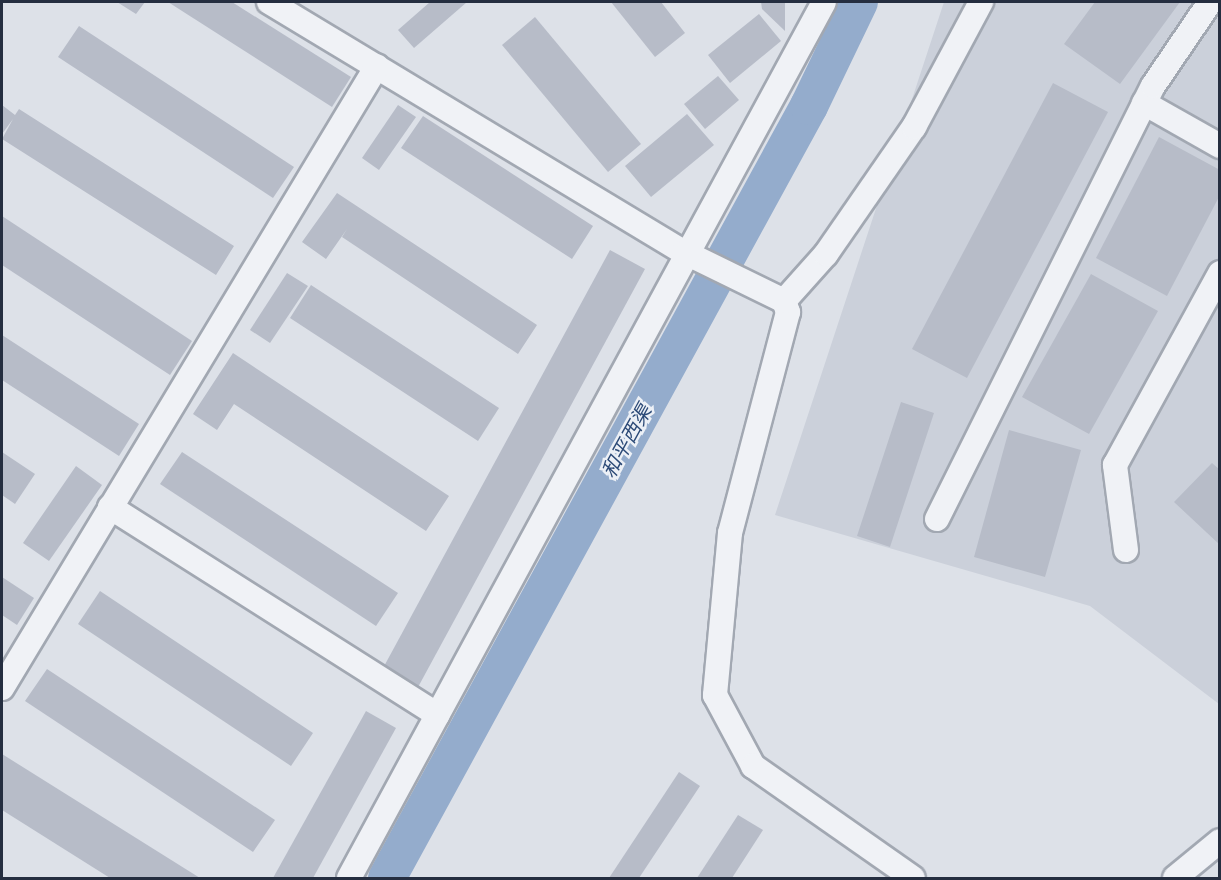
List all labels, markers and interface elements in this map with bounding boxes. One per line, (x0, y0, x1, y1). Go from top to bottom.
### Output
water label: 和平西渠 (596, 400, 656, 482)

